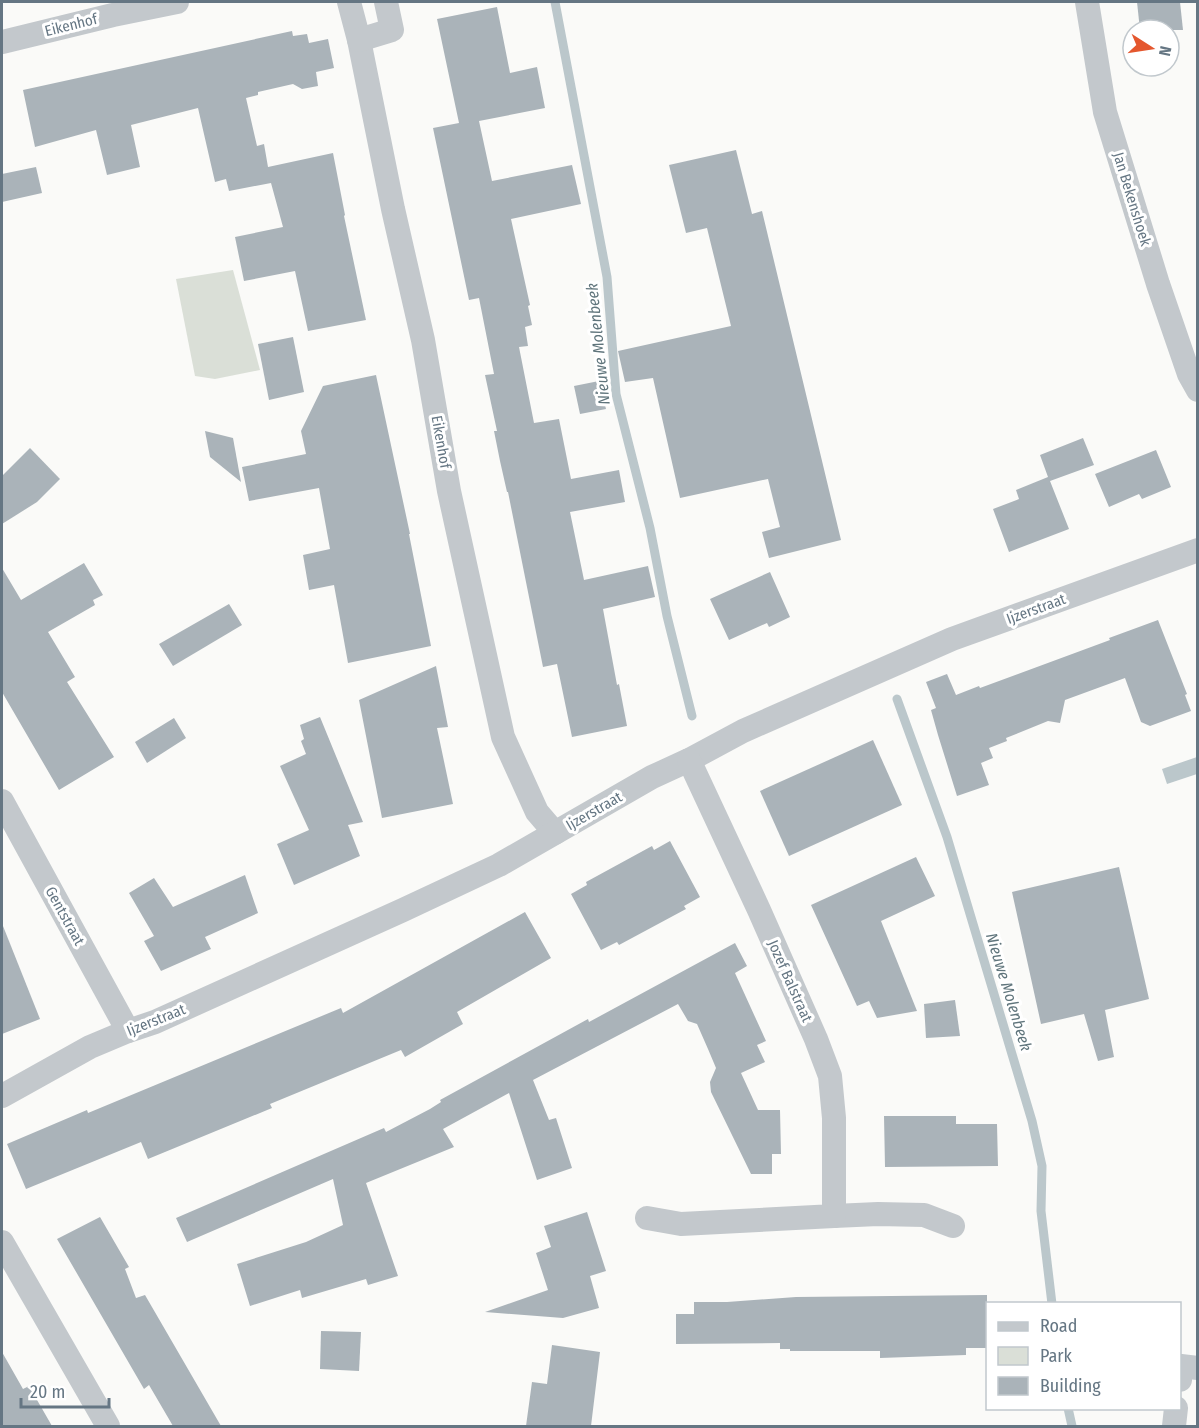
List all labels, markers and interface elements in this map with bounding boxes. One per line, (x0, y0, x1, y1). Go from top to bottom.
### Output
street label: Eikenhof (43, 9, 100, 40)
north arrow (1121, 18, 1181, 78)
text: N (1155, 44, 1175, 58)
street label: Jan Bekenshoek (1109, 150, 1155, 248)
water label: Nieuwe Molenbeek (582, 282, 614, 406)
street label: Eikenhof (428, 414, 455, 471)
street label: Ijzerstraat (1004, 590, 1068, 628)
street label: Ijzerstraat (563, 788, 625, 834)
street label: Gentstraat (42, 883, 89, 949)
water label: Nieuwe Molenbeek (982, 931, 1036, 1053)
street label: Jozef Balstraat (764, 937, 816, 1025)
street label: Ijzerstraat (124, 1000, 188, 1040)
legend (986, 1302, 1181, 1410)
text: Road (1040, 1315, 1077, 1337)
text: Park (1040, 1345, 1073, 1367)
scale bar (21, 1371, 110, 1409)
text: Building (1040, 1375, 1101, 1397)
text: 20 m (30, 1381, 65, 1403)

